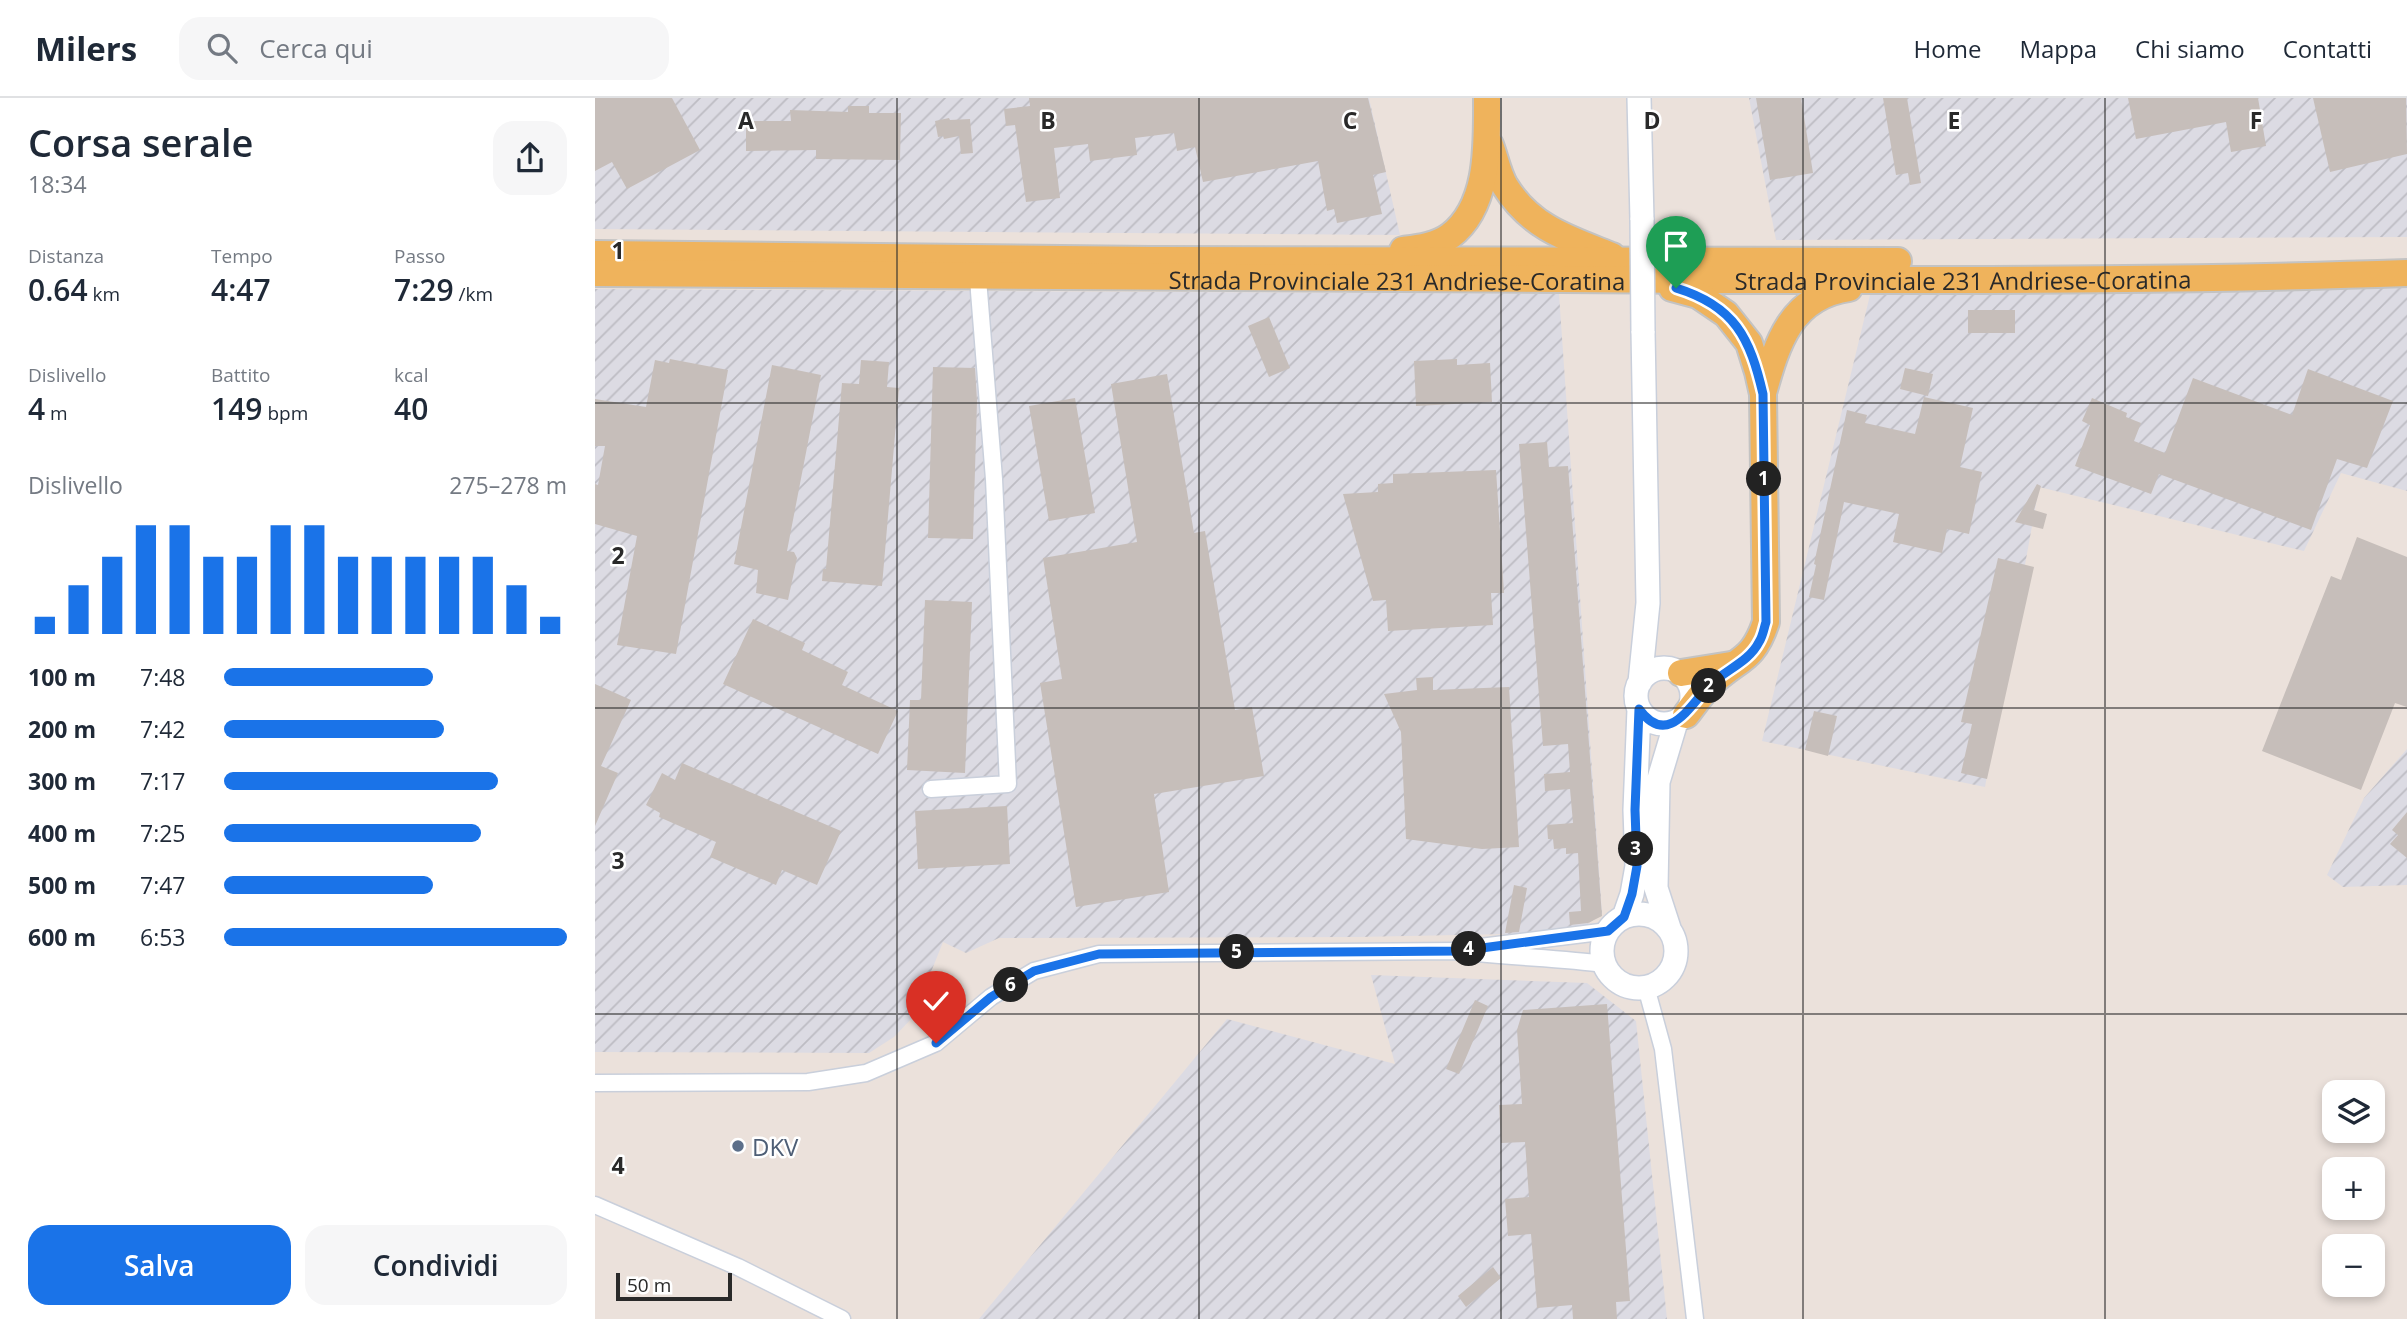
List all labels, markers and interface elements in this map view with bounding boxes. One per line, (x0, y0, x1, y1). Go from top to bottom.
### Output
search box (179, 17, 669, 80)
text: Milers (35, 26, 137, 71)
icon: search (203, 29, 241, 67)
text: Cerca qui (259, 30, 373, 66)
text: Home (1914, 32, 1981, 65)
text: Mappa (2019, 32, 2097, 65)
text: Chi siamo (2135, 32, 2245, 65)
text: Contatti (2283, 32, 2372, 65)
text: A (738, 104, 754, 136)
text: B (1040, 104, 1056, 136)
text: C (1343, 104, 1357, 136)
text: D (1643, 104, 1661, 136)
text: E (1948, 104, 1960, 136)
text: F (2250, 104, 2262, 136)
text: Corsa serale (28, 116, 253, 168)
button: share (493, 121, 567, 195)
text: 18:34 (28, 168, 87, 200)
pin (1646, 216, 1706, 288)
icon: arrive (1657, 227, 1695, 265)
text: 1 (611, 234, 625, 266)
text: Distanza (28, 243, 104, 269)
text: Tempo (211, 243, 273, 269)
text: Passo (394, 243, 446, 269)
street label: Strada Provinciale 231 Andriese-Coratina (1168, 262, 1625, 297)
street label: Strada Provinciale 231 Andriese-Coratina (1735, 262, 2192, 297)
text: 0.64 (28, 269, 88, 310)
text: 4:47 (211, 269, 271, 310)
text: 7:29 (394, 269, 454, 310)
text: km (88, 281, 120, 307)
text: /km (454, 281, 493, 307)
text: Dislivello (28, 362, 106, 388)
text: Battito (211, 362, 270, 388)
text: kcal (394, 362, 428, 388)
text: 4 (28, 388, 45, 429)
text: 149 (211, 388, 262, 429)
text: 40 (394, 388, 428, 429)
text: m (45, 400, 68, 426)
text: bpm (262, 400, 308, 426)
pin: 1 (1747, 462, 1781, 496)
text: 1 (1758, 465, 1769, 491)
text: Dislivello (28, 469, 123, 501)
text: 275–278 m (449, 469, 567, 501)
text: 2 (611, 539, 625, 571)
text: 100 m (28, 661, 96, 693)
text: 7:48 (140, 661, 186, 693)
pin: 2 (1691, 668, 1727, 704)
text: 2 (1703, 672, 1714, 698)
text: 200 m (28, 713, 96, 745)
text: 7:42 (140, 713, 186, 745)
text: 300 m (28, 765, 96, 797)
text: 7:17 (140, 765, 186, 797)
text: 400 m (28, 817, 96, 849)
text: 7:25 (140, 817, 186, 849)
pin: 3 (1619, 832, 1653, 866)
text: 3 (1630, 835, 1641, 861)
text: 3 (611, 844, 625, 876)
text: 500 m (28, 869, 96, 901)
text: 7:47 (140, 869, 186, 901)
text: 600 m (28, 921, 96, 953)
text: 6:53 (140, 921, 186, 953)
pin: 4 (1451, 932, 1487, 966)
pin: 5 (1219, 934, 1255, 970)
text: 4 (1463, 935, 1474, 961)
text: 5 (1231, 938, 1242, 964)
pin: 6 (993, 968, 1029, 1002)
pin (906, 971, 966, 1043)
text: 6 (1005, 971, 1016, 997)
icon: check (917, 982, 955, 1020)
map controls (2322, 1080, 2385, 1297)
button: layers (2322, 1080, 2385, 1143)
place label: DKV (752, 1130, 799, 1163)
marker: DKV (730, 1138, 746, 1154)
text: 4 (611, 1149, 625, 1181)
button: + (2322, 1157, 2385, 1220)
button: Salva (28, 1225, 291, 1305)
button: Condividi (305, 1225, 567, 1305)
button: − (2322, 1234, 2385, 1297)
scale bar (616, 1270, 731, 1302)
text: 50 m (627, 1272, 671, 1298)

